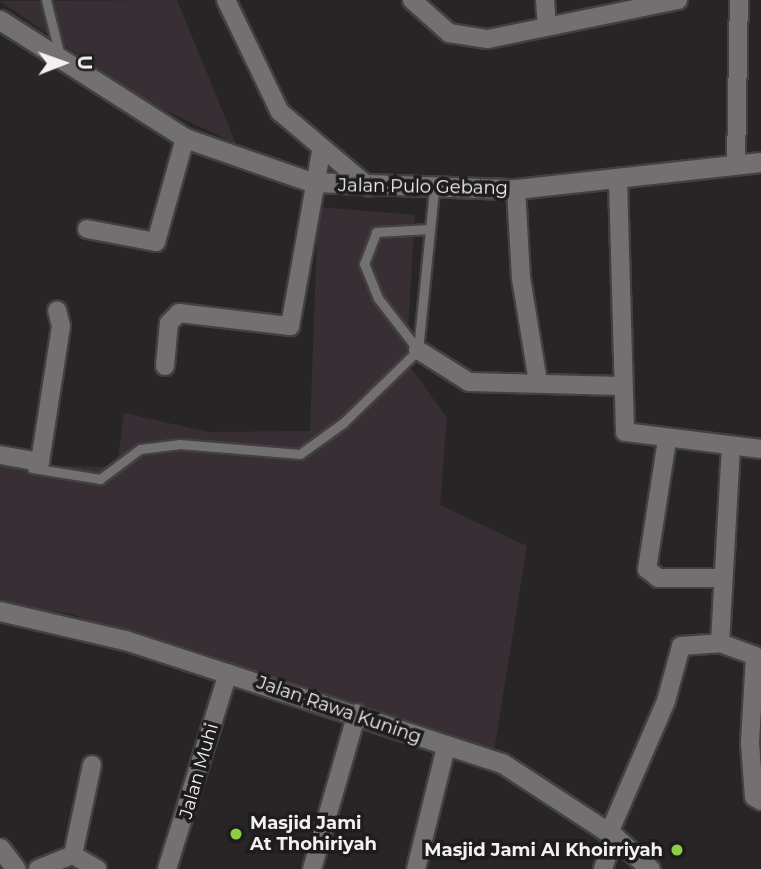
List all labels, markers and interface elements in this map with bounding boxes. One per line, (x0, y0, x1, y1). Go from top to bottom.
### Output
north arrow (28, 28, 98, 98)
text: U (73, 55, 96, 70)
street label: Jalan Pulo Gebang (338, 175, 508, 199)
street label: Jalan Rawa Kuning (254, 672, 424, 748)
street label: Jalan Muhi (175, 721, 223, 821)
place label: Masjid Jami At Thohiriyah (250, 813, 377, 856)
marker: Masjid Jami At Thohiriyah (228, 826, 244, 842)
place label: Masjid Jami Al Khoirriyah (424, 839, 663, 861)
marker: Masjid Jami Al Khoirriyah (669, 842, 685, 858)

